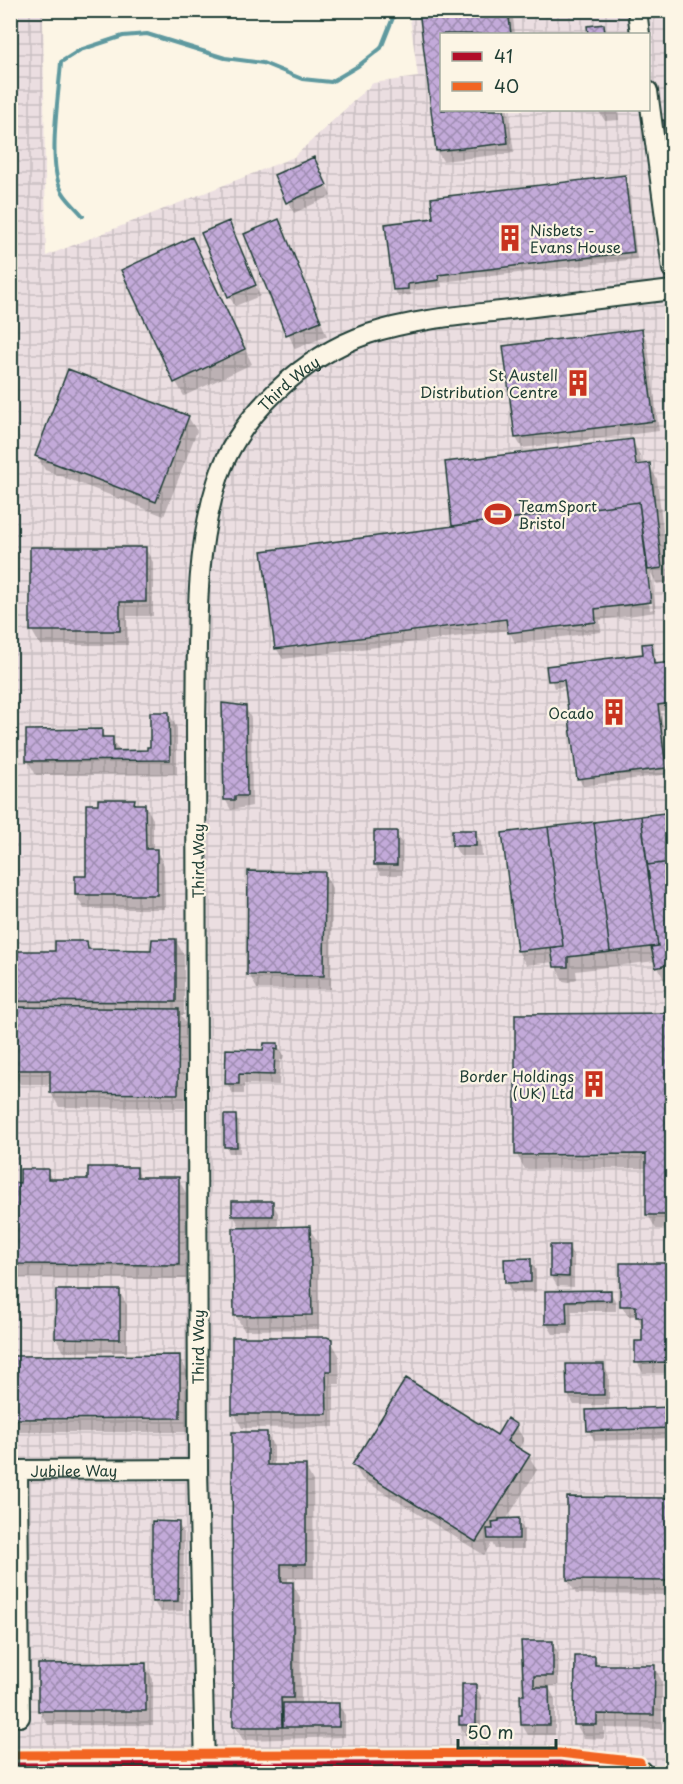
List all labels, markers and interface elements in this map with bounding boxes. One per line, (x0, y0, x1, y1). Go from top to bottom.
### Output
legend (440, 33, 650, 111)
text: 41 (494, 42, 513, 69)
text: 40 (494, 72, 519, 99)
place label: Nisbets - Evans House (530, 218, 621, 258)
building icon: Nisbets - Evans House (495, 223, 525, 253)
street label: Third Way (252, 349, 324, 416)
place label: St Austell Distribution Centre (420, 363, 558, 403)
building icon: St Austell Distribution Centre (563, 368, 593, 398)
place label: TeamSport Bristol (518, 494, 597, 534)
sports icon: TeamSport Bristol (483, 499, 513, 529)
building icon: Ocado (599, 697, 629, 727)
place label: Ocado (548, 701, 594, 724)
street label: Third Way (186, 823, 209, 899)
place label: Border Holdings (UK) Ltd (459, 1064, 574, 1104)
building icon: Border Holdings (UK) Ltd (579, 1069, 609, 1099)
street label: Third Way (186, 1309, 209, 1385)
street label: Jubilee Way (31, 1458, 117, 1481)
scale bar (458, 1712, 556, 1750)
text: 50 m (467, 1718, 514, 1745)

